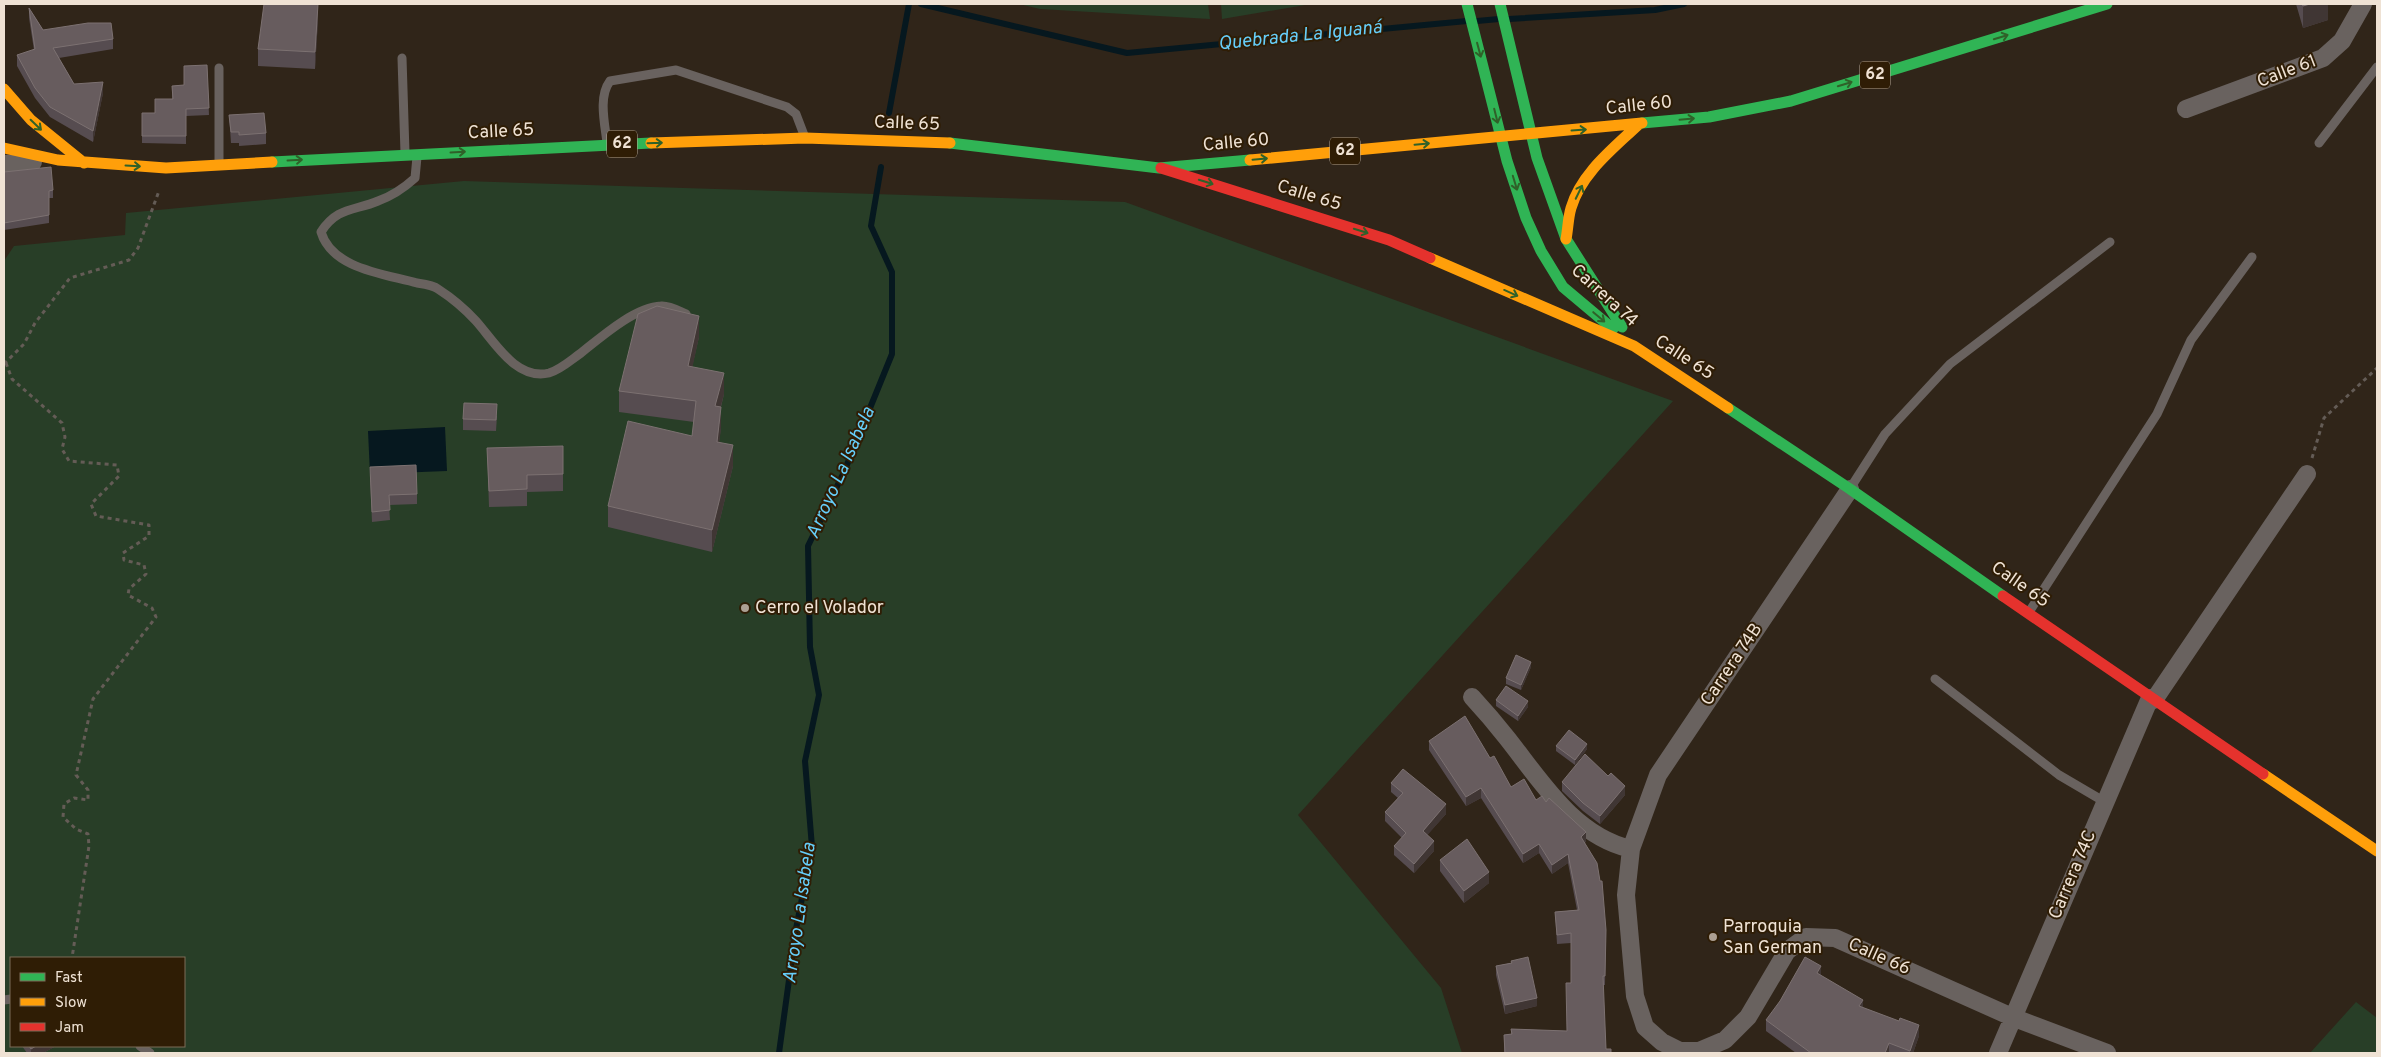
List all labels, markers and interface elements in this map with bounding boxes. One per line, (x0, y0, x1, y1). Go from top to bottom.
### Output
water label: Quebrada La Iguaná (1217, 15, 1385, 57)
one-way arrow (1992, 31, 2008, 41)
one-way arrow (1475, 41, 1484, 57)
street label: Calle 61 (2254, 50, 2320, 94)
road number: 62 (1860, 62, 1890, 88)
one-way arrow (1837, 79, 1853, 89)
street label: Calle 60 (1605, 91, 1673, 121)
one-way arrow (1492, 107, 1501, 123)
street label: Calle 65 (873, 111, 941, 137)
one-way arrow (1679, 114, 1695, 124)
one-way arrow (29, 119, 42, 131)
street label: Calle 65 (467, 119, 535, 145)
one-way arrow (1571, 125, 1587, 134)
street label: Calle 60 (1202, 129, 1270, 157)
road number: 62 (607, 130, 637, 158)
one-way arrow (647, 138, 663, 147)
road number: 62 (1330, 138, 1360, 164)
one-way arrow (1414, 139, 1430, 148)
one-way arrow (449, 147, 465, 156)
one-way arrow (1252, 154, 1268, 163)
one-way arrow (287, 156, 303, 165)
one-way arrow (125, 161, 141, 171)
one-way arrow (1511, 174, 1521, 190)
street label: Calle 65 (1274, 175, 1344, 217)
one-way arrow (1198, 178, 1214, 188)
one-way arrow (1575, 185, 1584, 200)
one-way arrow (1353, 227, 1368, 236)
street label: Carrera 74 (1565, 260, 1643, 332)
one-way arrow (1503, 288, 1518, 298)
one-way arrow (1592, 312, 1605, 323)
street label: Calle 65 (1650, 330, 1718, 386)
water label: Arroyo La Isabela (801, 403, 881, 543)
street label: Calle 65 (1986, 557, 2054, 613)
place label: Cerro el Volador (755, 597, 884, 620)
marker: Cerro el Volador (739, 602, 751, 614)
street label: Carrera 74B (1696, 619, 1768, 711)
street label: Carrera 74C (2044, 827, 2102, 923)
water label: Arroyo La Isabela (778, 841, 822, 985)
place label: Parroquia San German (1723, 916, 1822, 960)
marker: Parroquia San German (1707, 931, 1719, 943)
street label: Calle 66 (1844, 933, 1914, 981)
legend (10, 957, 185, 1047)
text: Fast (55, 969, 83, 988)
text: Slow (55, 994, 87, 1013)
text: Jam (55, 1019, 84, 1038)

